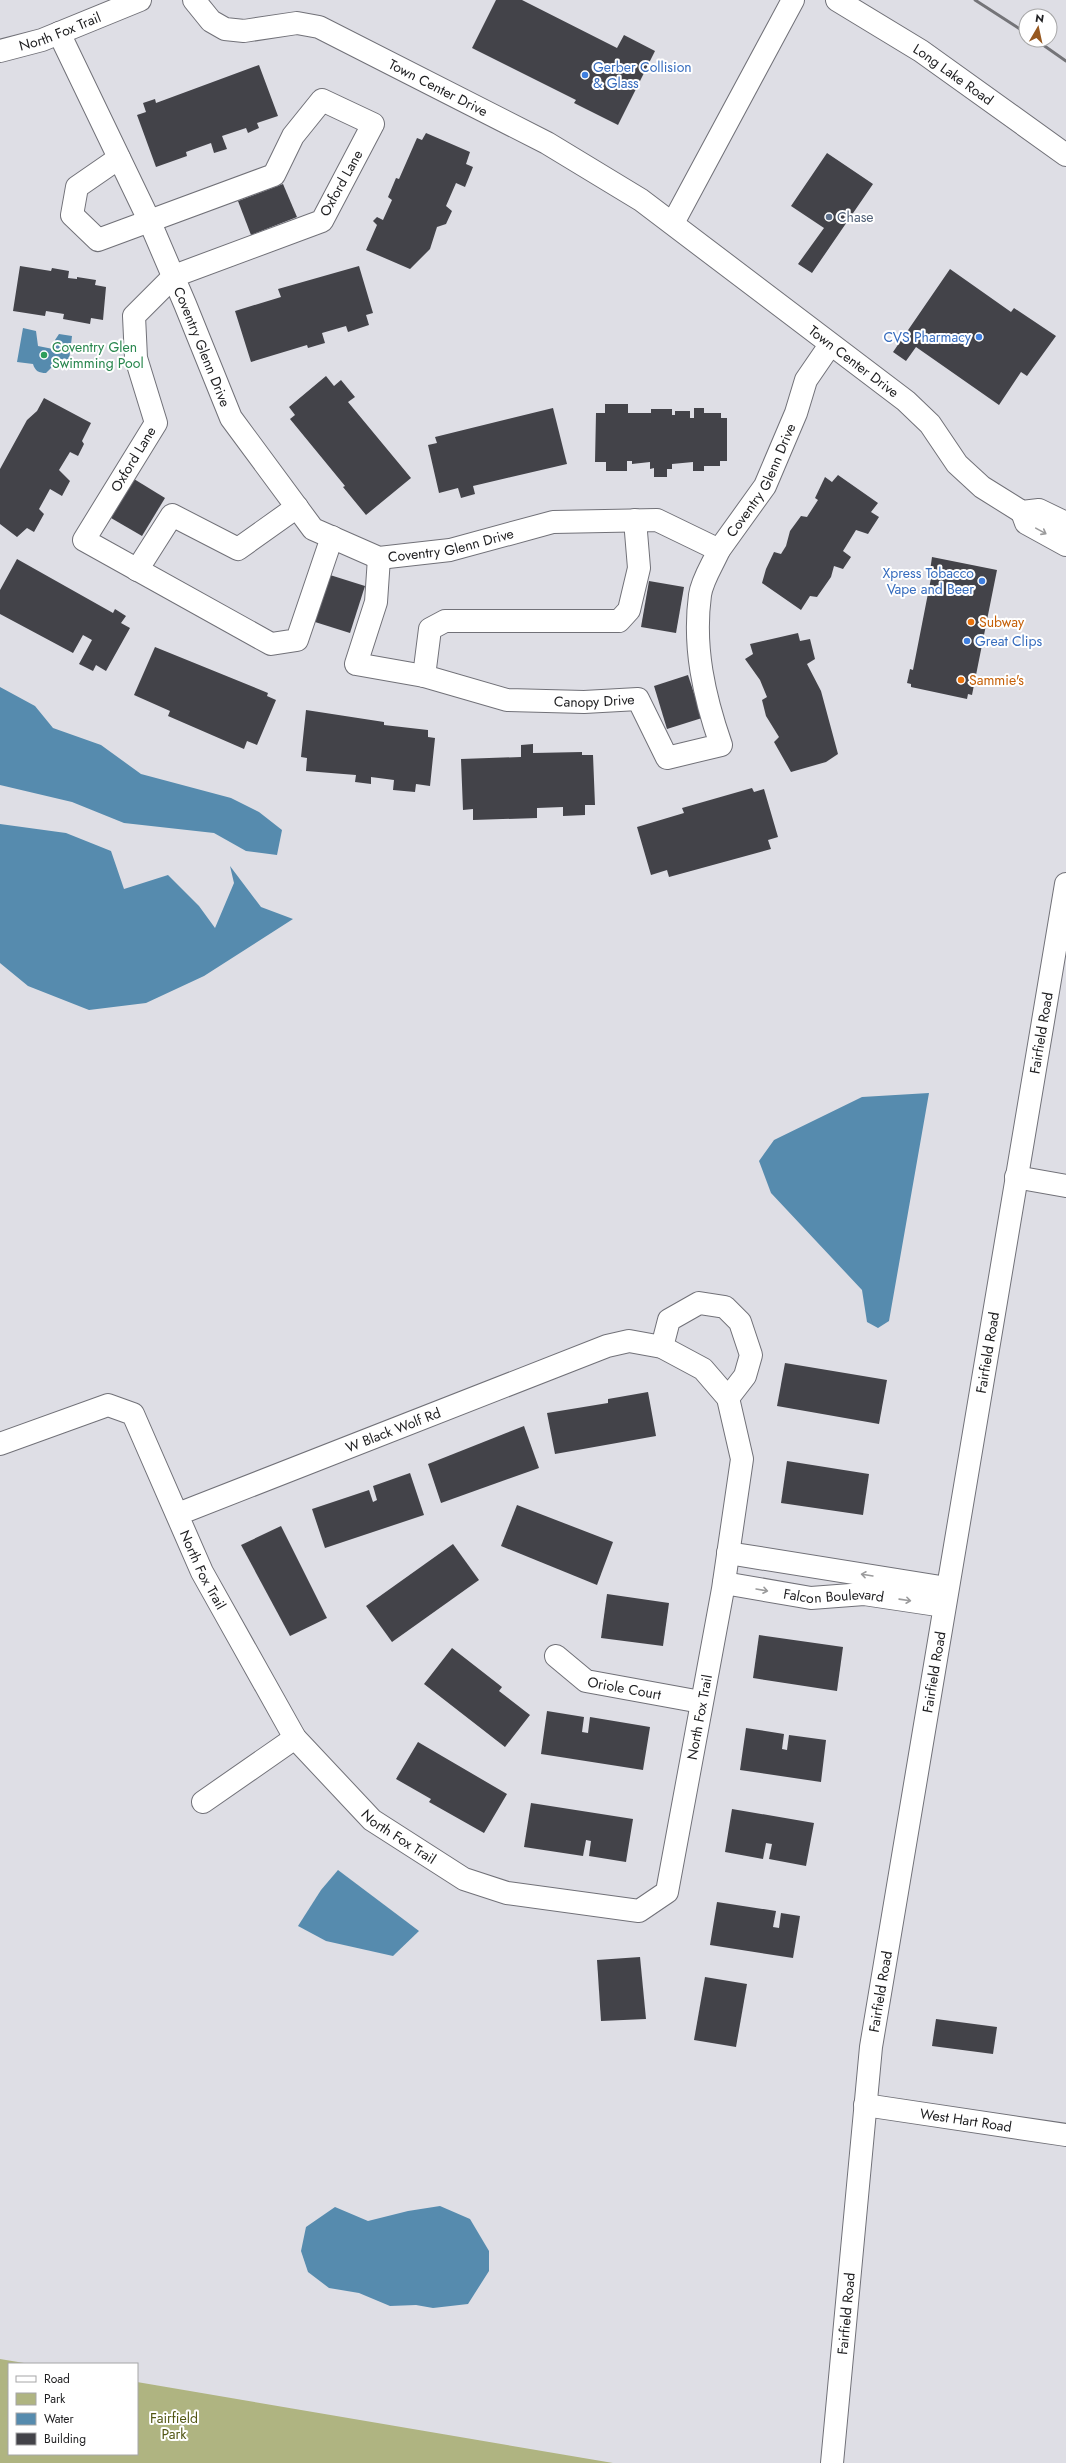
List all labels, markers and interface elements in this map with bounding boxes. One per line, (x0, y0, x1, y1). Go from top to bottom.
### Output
street label: North Fox Trail (17, 7, 104, 56)
north arrow (1018, 8, 1058, 48)
text: N (1034, 10, 1045, 27)
street label: Long Lake Road (910, 39, 997, 110)
street label: Town Center Drive (385, 54, 491, 121)
place label: Gerber Collision & Glass (593, 57, 692, 93)
marker: Gerber Collision & Glass (580, 70, 590, 80)
street label: Oxford Lane (315, 146, 367, 220)
place label: Chase (837, 207, 874, 227)
marker: Chase (824, 212, 834, 222)
street label: Coventry Glenn Drive (169, 284, 235, 410)
street label: Town Center Drive (804, 321, 903, 402)
place label: CVS Pharmacy (883, 327, 972, 347)
marker: CVS Pharmacy (974, 332, 984, 342)
place label: Coventry Glen Swimming Pool (52, 337, 144, 373)
marker: Coventry Glen Swimming Pool (39, 350, 49, 360)
street label: Coventry Glenn Drive (721, 420, 800, 541)
street label: Oxford Lane (106, 422, 160, 496)
street label: Coventry Glenn Drive (387, 523, 516, 567)
one-way arrow (1035, 528, 1047, 535)
place label: Xpress Tobacco Vape and Beer (882, 563, 974, 599)
marker: Xpress Tobacco Vape and Beer (977, 576, 987, 586)
place label: Subway (979, 612, 1025, 632)
marker: Subway (966, 617, 976, 627)
place label: Great Clips (975, 631, 1042, 651)
marker: Great Clips (962, 636, 972, 646)
place label: Sammie's (969, 670, 1024, 690)
marker: Sammie's (956, 675, 966, 685)
street label: Canopy Drive (554, 689, 635, 712)
street label: Fairfield Road (1024, 991, 1058, 1075)
street label: Fairfield Road (971, 1310, 1004, 1395)
street label: W Black Wolf Rd (342, 1403, 444, 1457)
street label: North Fox Trail (175, 1527, 231, 1613)
one-way arrow (861, 1571, 874, 1579)
street label: Falcon Boulevard (782, 1583, 885, 1608)
one-way arrow (756, 1586, 769, 1594)
one-way arrow (898, 1596, 911, 1604)
street label: Fairfield Road (917, 1630, 951, 1714)
street label: Oriole Court (586, 1671, 663, 1705)
street label: North Fox Trail (682, 1673, 717, 1761)
street label: North Fox Trail (357, 1805, 440, 1869)
street label: Fairfield Road (864, 1949, 897, 2034)
street label: West Hart Road (919, 2103, 1013, 2137)
street label: Fairfield Road (832, 2272, 860, 2356)
legend (8, 2363, 138, 2455)
text: Road (44, 2370, 70, 2388)
text: Park (44, 2390, 66, 2408)
park label: Fairfield Park (150, 2408, 198, 2444)
text: Water (44, 2410, 75, 2428)
text: Building (44, 2430, 86, 2448)

